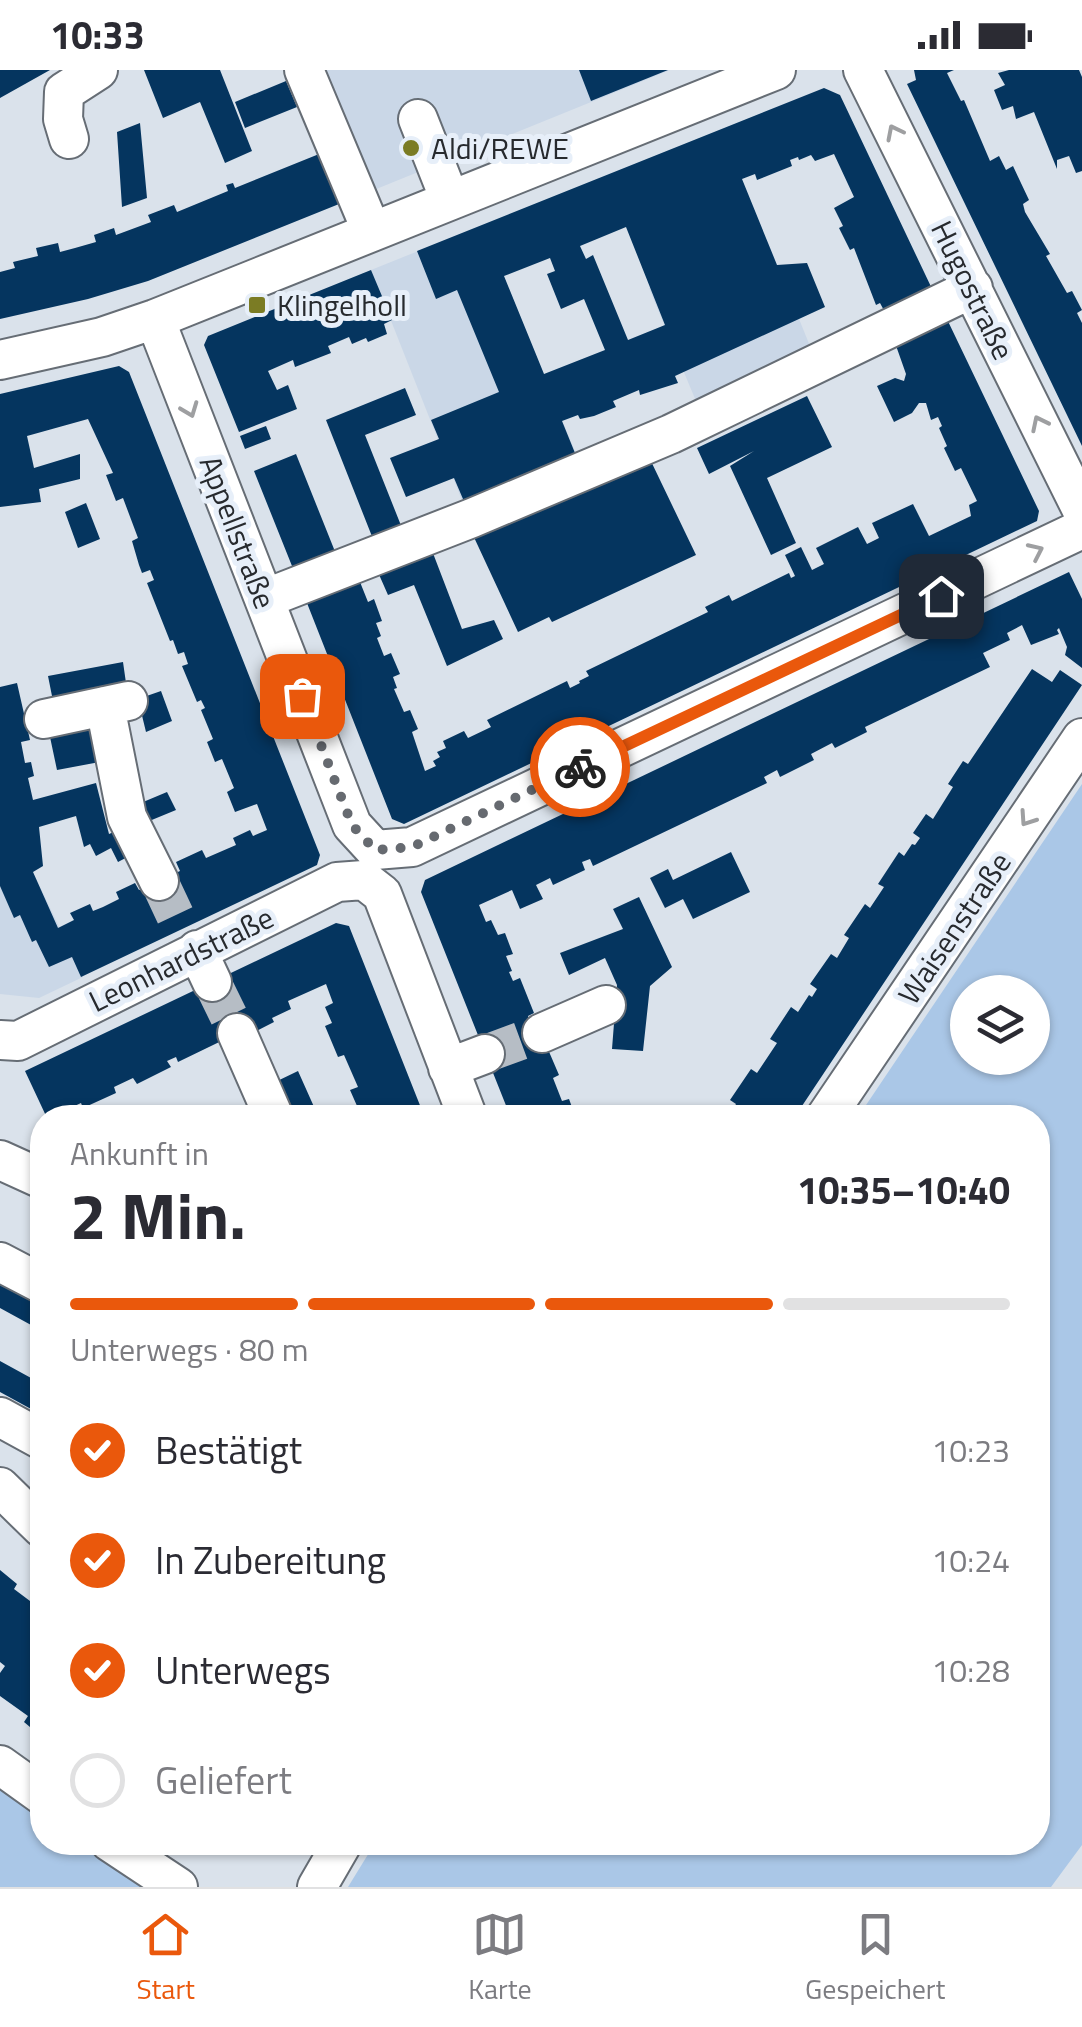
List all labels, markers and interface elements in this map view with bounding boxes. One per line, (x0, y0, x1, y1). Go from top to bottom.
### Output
text: 10:33 (50, 6, 145, 64)
one-way arrow (887, 124, 906, 142)
place label: Aldi/REWE (431, 125, 569, 171)
marker: Aldi/REWE (400, 137, 422, 159)
street label: Hugostraße (920, 213, 1026, 367)
place label: Klingelholl (277, 282, 407, 328)
marker: Klingelholl (246, 294, 268, 316)
one-way arrow (178, 400, 198, 418)
one-way arrow (1032, 415, 1051, 433)
street label: Appellstraße (188, 449, 288, 615)
one-way arrow (1026, 543, 1044, 563)
pin (899, 554, 984, 639)
icon: home (914, 569, 969, 624)
pin (260, 654, 345, 739)
icon: bag (275, 669, 330, 724)
courier (530, 717, 630, 817)
icon: bike (553, 740, 608, 795)
one-way arrow (1021, 808, 1040, 826)
street label: Waisenstraße (886, 843, 1022, 1013)
street label: Leonhardstraße (81, 894, 281, 1024)
map controls (950, 975, 1050, 1075)
button: layers (950, 975, 1050, 1075)
text: Ankunft in (70, 1129, 209, 1177)
text: 10:35–10:40 (797, 1161, 1010, 1219)
text: 2 Min. (70, 1165, 246, 1264)
text: Unterwegs · 80 m (70, 1325, 309, 1373)
text: Bestätigt (155, 1421, 302, 1479)
icon: check (70, 1423, 125, 1478)
text: 10:23 (931, 1426, 1010, 1474)
text: In Zubereitung (155, 1531, 386, 1589)
icon: check (70, 1533, 125, 1588)
text: 10:24 (931, 1536, 1010, 1584)
text: Unterwegs (155, 1641, 331, 1699)
icon: check (70, 1643, 125, 1698)
text: 10:28 (931, 1646, 1010, 1694)
text: Geliefert (155, 1751, 292, 1809)
tab: Start (137, 1907, 195, 2010)
tab: Karte (468, 1907, 532, 2010)
tab: Gespeichert (805, 1907, 945, 2010)

